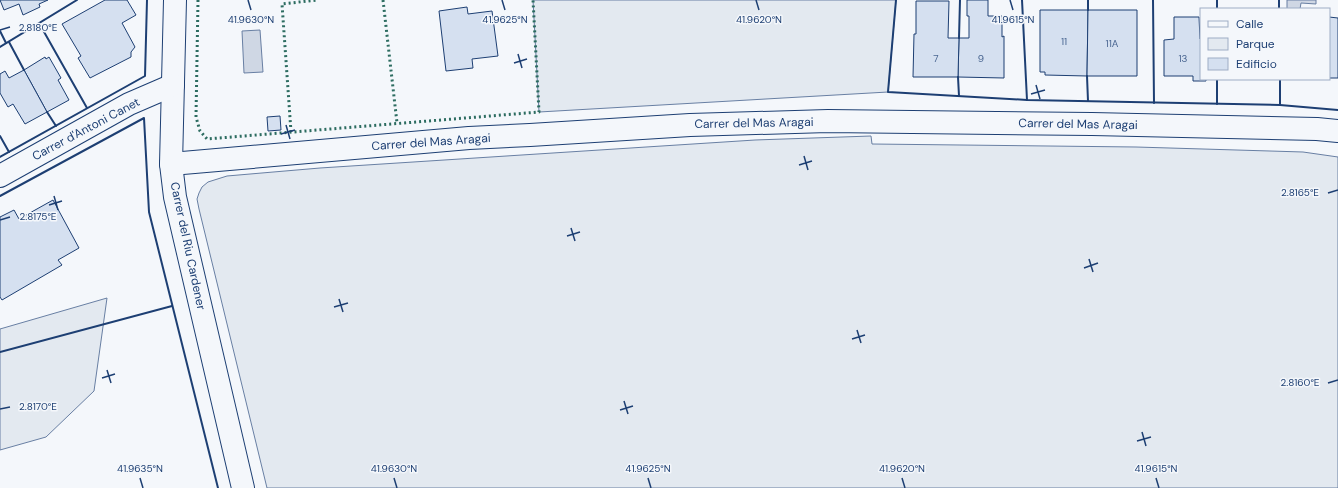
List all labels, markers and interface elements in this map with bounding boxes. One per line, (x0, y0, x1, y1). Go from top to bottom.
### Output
legend (1200, 8, 1330, 80)
text: 41.9630°N (228, 13, 274, 26)
text: 41.9625°N (482, 13, 528, 26)
text: 41.9620°N (736, 13, 782, 26)
text: 41.9615°N (992, 13, 1035, 26)
text: Calle (1236, 16, 1263, 32)
text: 2.8180°E (19, 21, 58, 34)
house number: 11 (1061, 35, 1067, 48)
text: Parque (1236, 36, 1275, 52)
house number: 11A (1106, 37, 1119, 50)
house number: 7 (933, 52, 939, 65)
house number: 9 (978, 52, 984, 65)
house number: 13 (1178, 52, 1188, 65)
text: Edificio (1236, 56, 1277, 72)
street label: Carrer d'Antoni Canet (29, 94, 143, 164)
street label: Carrer del Mas Aragai (694, 114, 814, 132)
street label: Carrer del Mas Aragai (1018, 115, 1138, 133)
street label: Carrer del Mas Aragai (371, 130, 491, 154)
street label: Carrer del Riu Cardener (167, 181, 209, 312)
text: 2.8165°E (1281, 186, 1319, 199)
text: 2.8175°E (20, 210, 57, 223)
text: 2.8160°E (1281, 376, 1320, 389)
text: 2.8170°E (19, 400, 57, 413)
text: 41.9635°N (117, 462, 163, 475)
text: 41.9630°N (371, 462, 417, 475)
text: 41.9625°N (625, 462, 671, 475)
text: 41.9620°N (879, 462, 925, 475)
text: 41.9615°N (1135, 462, 1178, 475)

